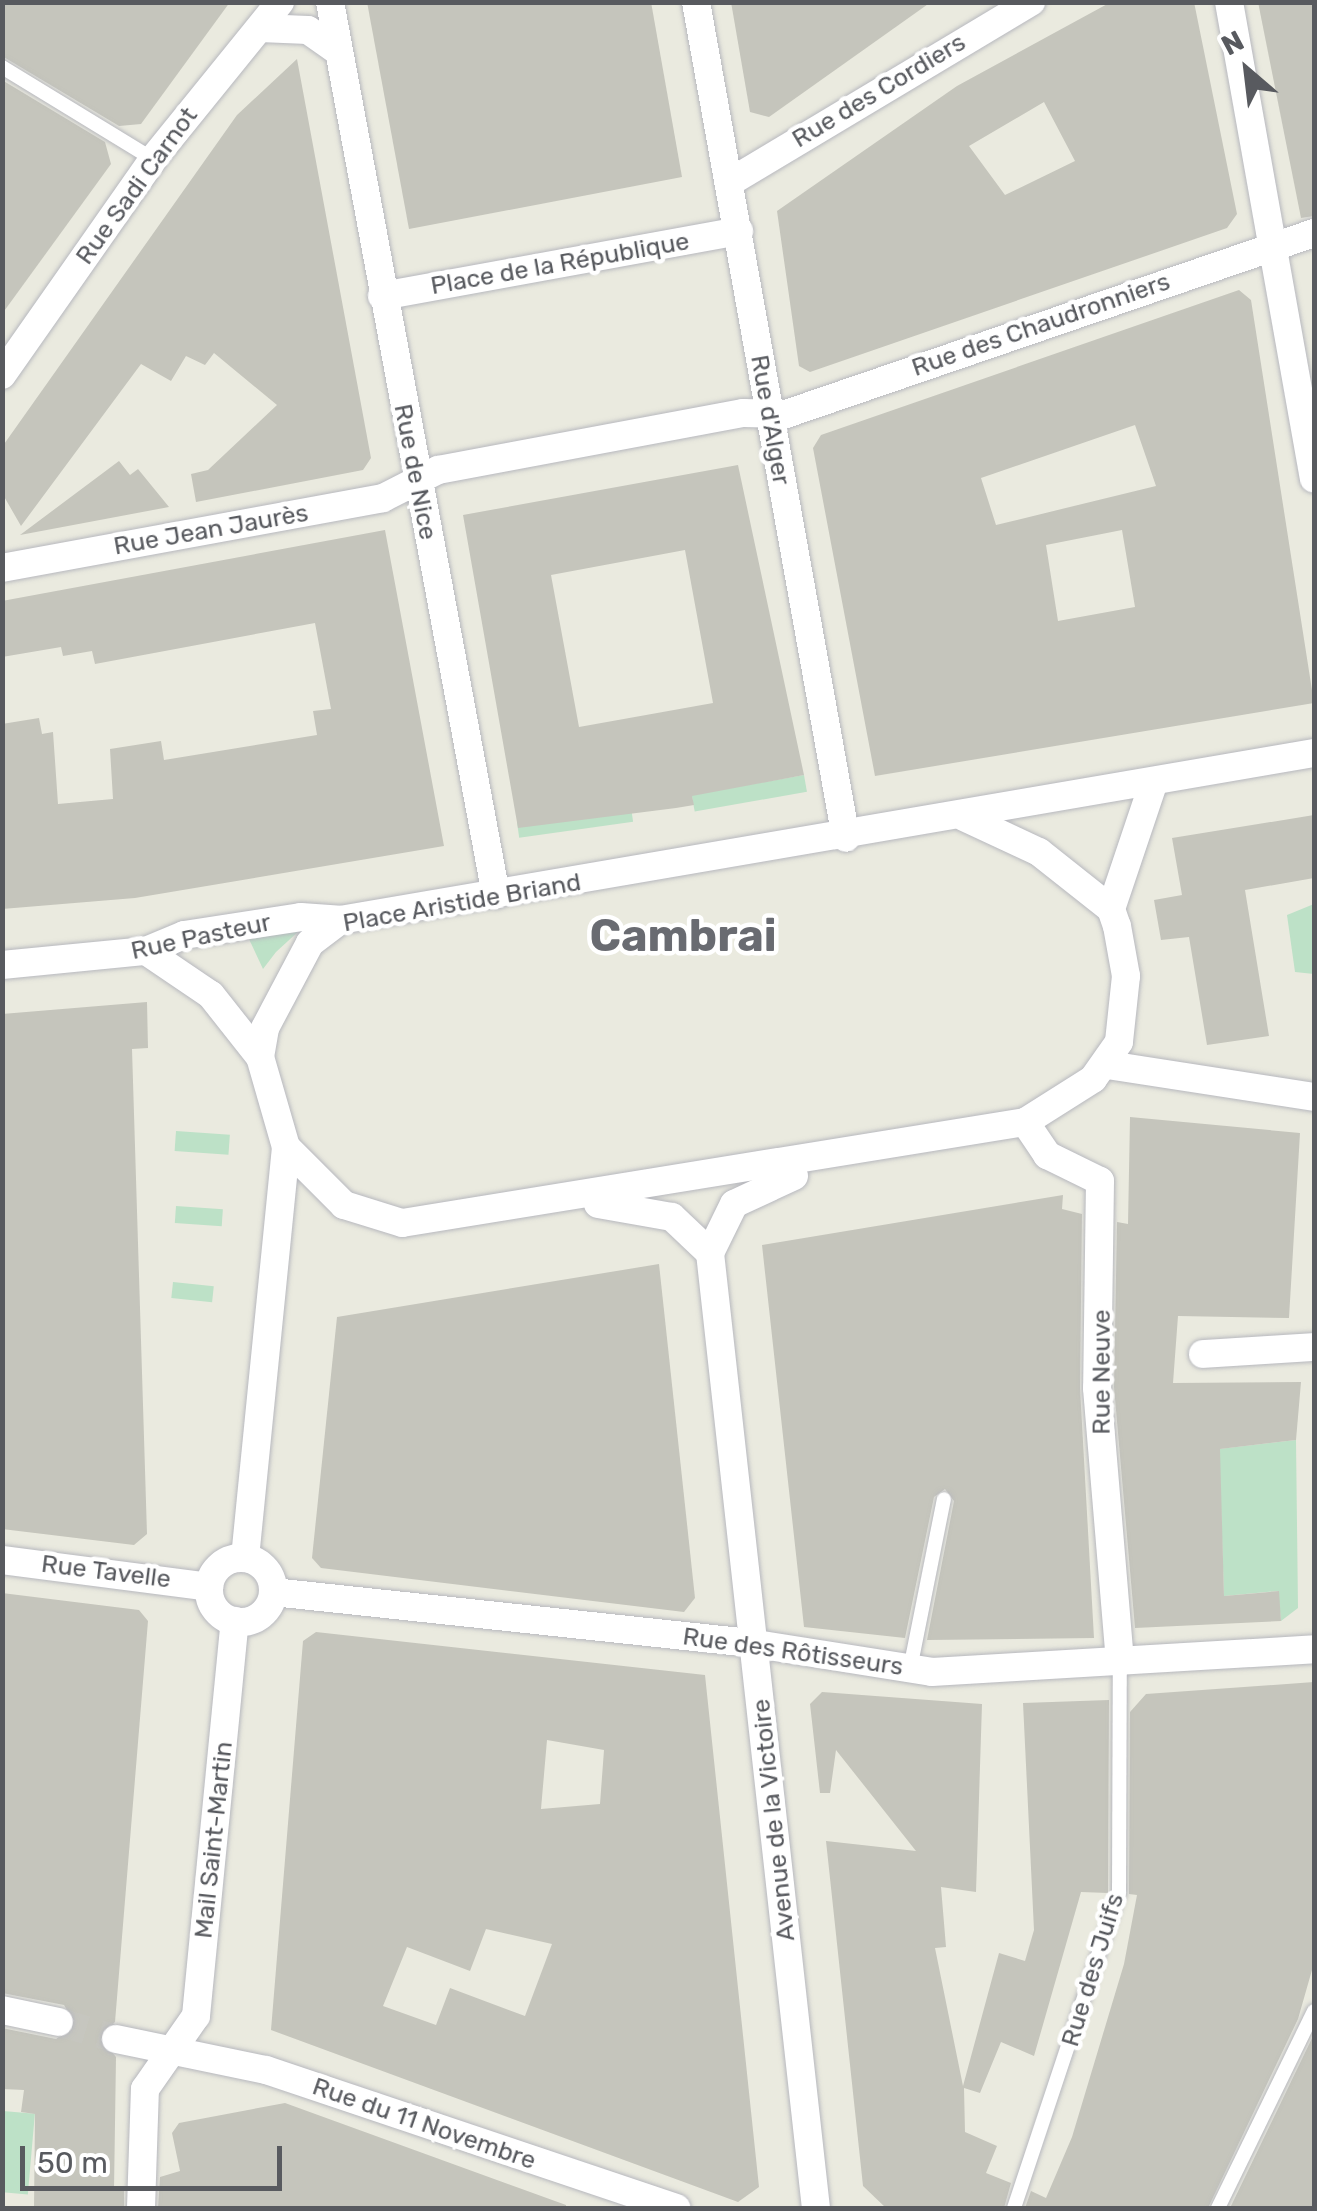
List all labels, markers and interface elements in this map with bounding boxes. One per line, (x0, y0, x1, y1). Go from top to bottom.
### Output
north arrow (1197, 20, 1297, 120)
text: N (1216, 24, 1249, 62)
street label: Rue des Cordiers (787, 27, 971, 155)
street label: Rue Sadi Carnot (70, 102, 204, 270)
street label: Place de la République (428, 226, 692, 302)
street label: Rue des Chaudronniers (908, 267, 1174, 383)
street label: Rue d'Alger (744, 353, 796, 487)
street label: Rue de Nice (387, 402, 443, 542)
street label: Rue Jean Jaurès (111, 498, 311, 562)
street label: Place Aristide Briand (340, 867, 584, 939)
street label: Rue Pasteur (128, 908, 274, 966)
district label: Cambrai (589, 909, 777, 963)
street label: Rue Neuve (1087, 1309, 1117, 1435)
street label: Rue Tavelle (39, 1549, 173, 1595)
street label: Rue des Rôtisseurs (681, 1622, 905, 1682)
street label: Avenue de la Victoire (746, 1697, 802, 1943)
street label: Mail Saint-Martin (189, 1740, 239, 1940)
street label: Rue des Juifs (1055, 1890, 1131, 2050)
street label: Rue du 11 Novembre (308, 2072, 540, 2176)
scale bar (25, 2126, 288, 2188)
text: 50 m (37, 2145, 108, 2181)

